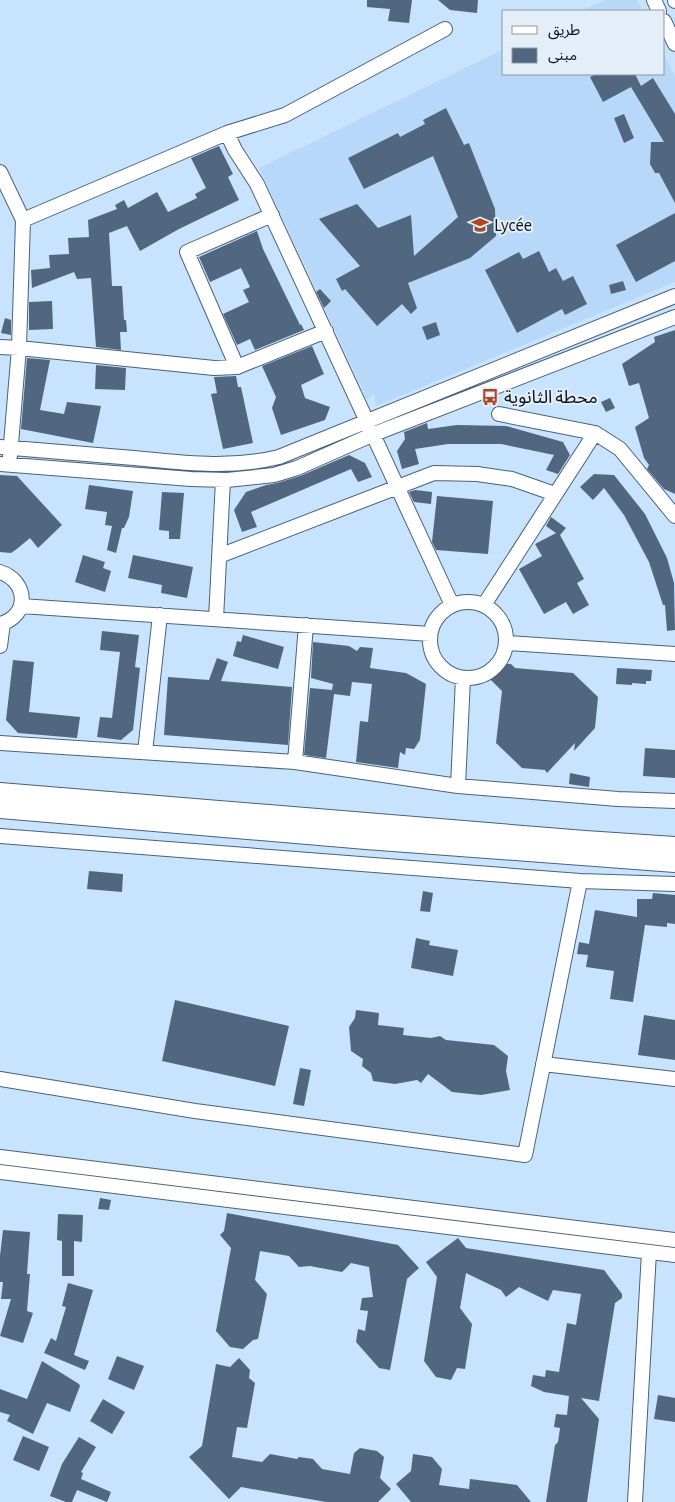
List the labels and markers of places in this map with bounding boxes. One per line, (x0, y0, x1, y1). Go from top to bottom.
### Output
school or university icon: Lycée (470, 215, 490, 235)
place label: Lycée (494, 217, 532, 235)
bus stop icon: محطة الثانوية (480, 387, 500, 407)
place label: محطة الثانوية (504, 389, 598, 408)

